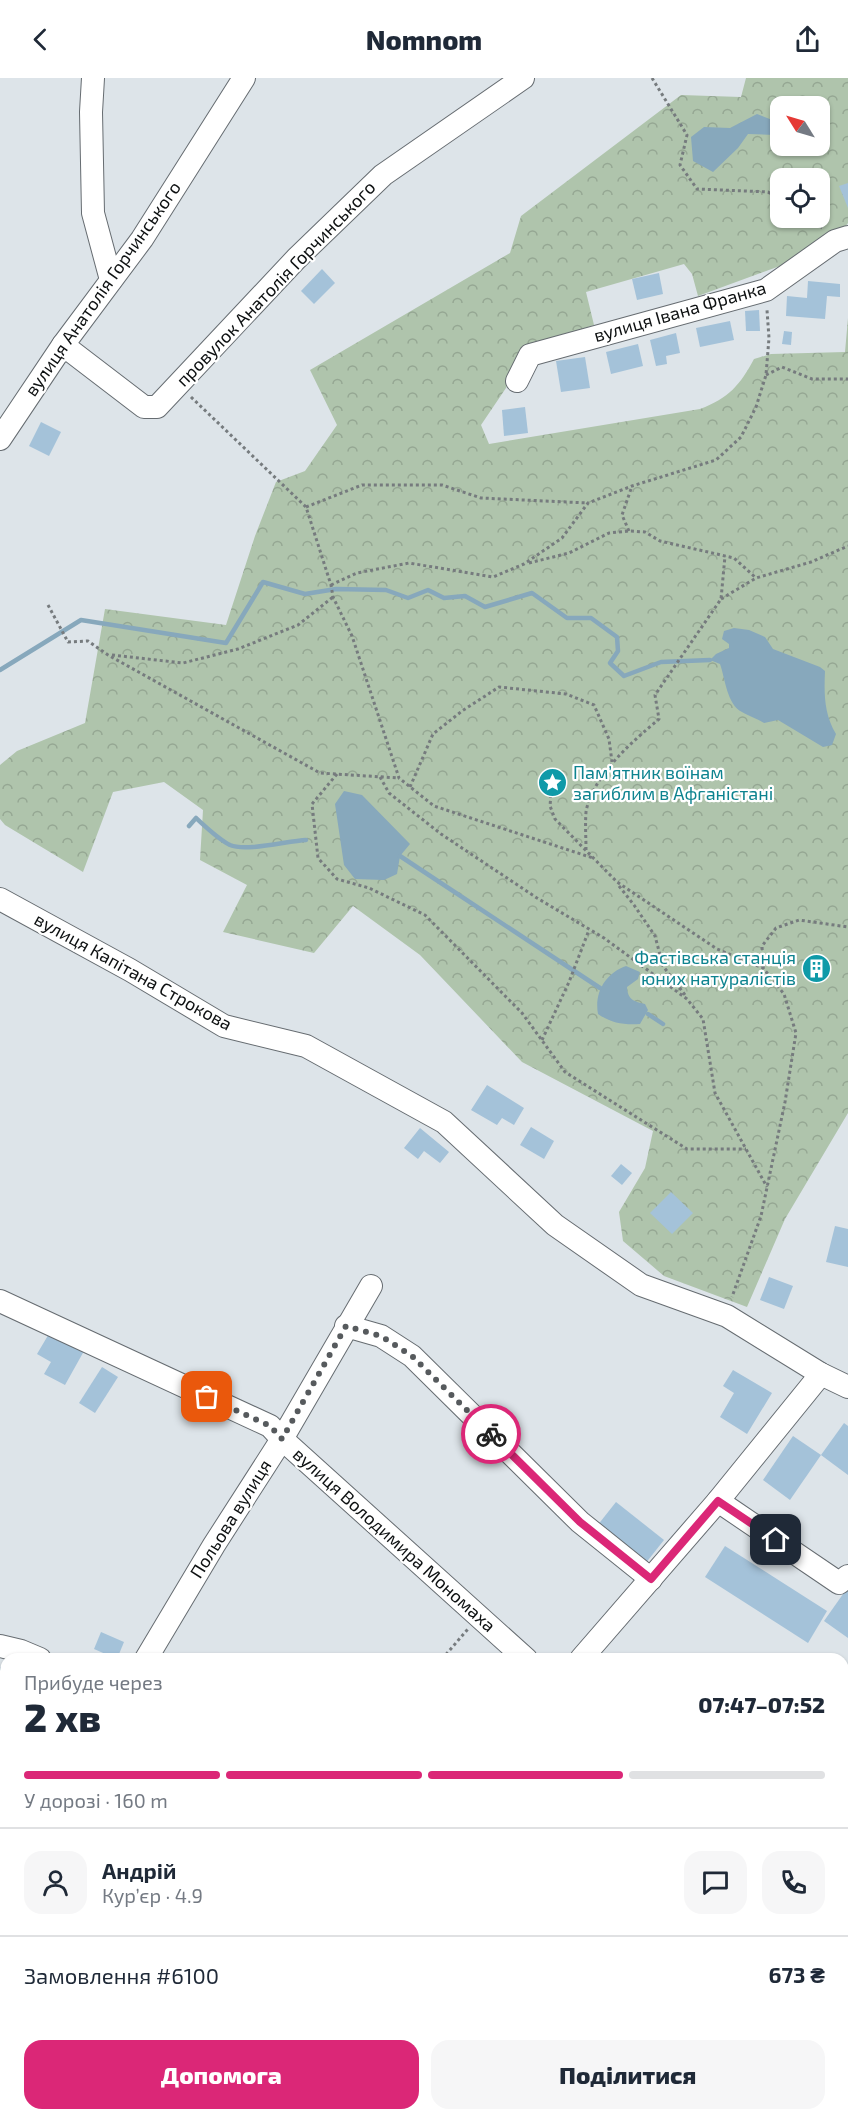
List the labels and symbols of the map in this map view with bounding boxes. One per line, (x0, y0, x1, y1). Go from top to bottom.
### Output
north arrow (770, 96, 830, 156)
street label: провулок Анатолія Горчинського (171, 176, 379, 391)
street label: вулиця Анатолія Горчинського (19, 177, 185, 400)
street label: вулиця Івана Франка (591, 276, 768, 346)
place label: Пам’ятник воїнам загиблим в Афганістані (573, 761, 773, 804)
place icon: Пам’ятник воїнам загиблим в Афганістані (536, 767, 568, 799)
street label: вулиця Капітана Строкова (31, 908, 236, 1035)
place label: Фастівська станція юних натуралістів (634, 946, 796, 989)
building icon: Фастівська станція юних натуралістів (801, 952, 833, 984)
pin (181, 1371, 232, 1422)
courier (461, 1404, 521, 1464)
street label: вулиця Володимира Мономаха (289, 1443, 500, 1636)
street label: Польова вулиця (185, 1455, 275, 1582)
pin (750, 1514, 801, 1565)

